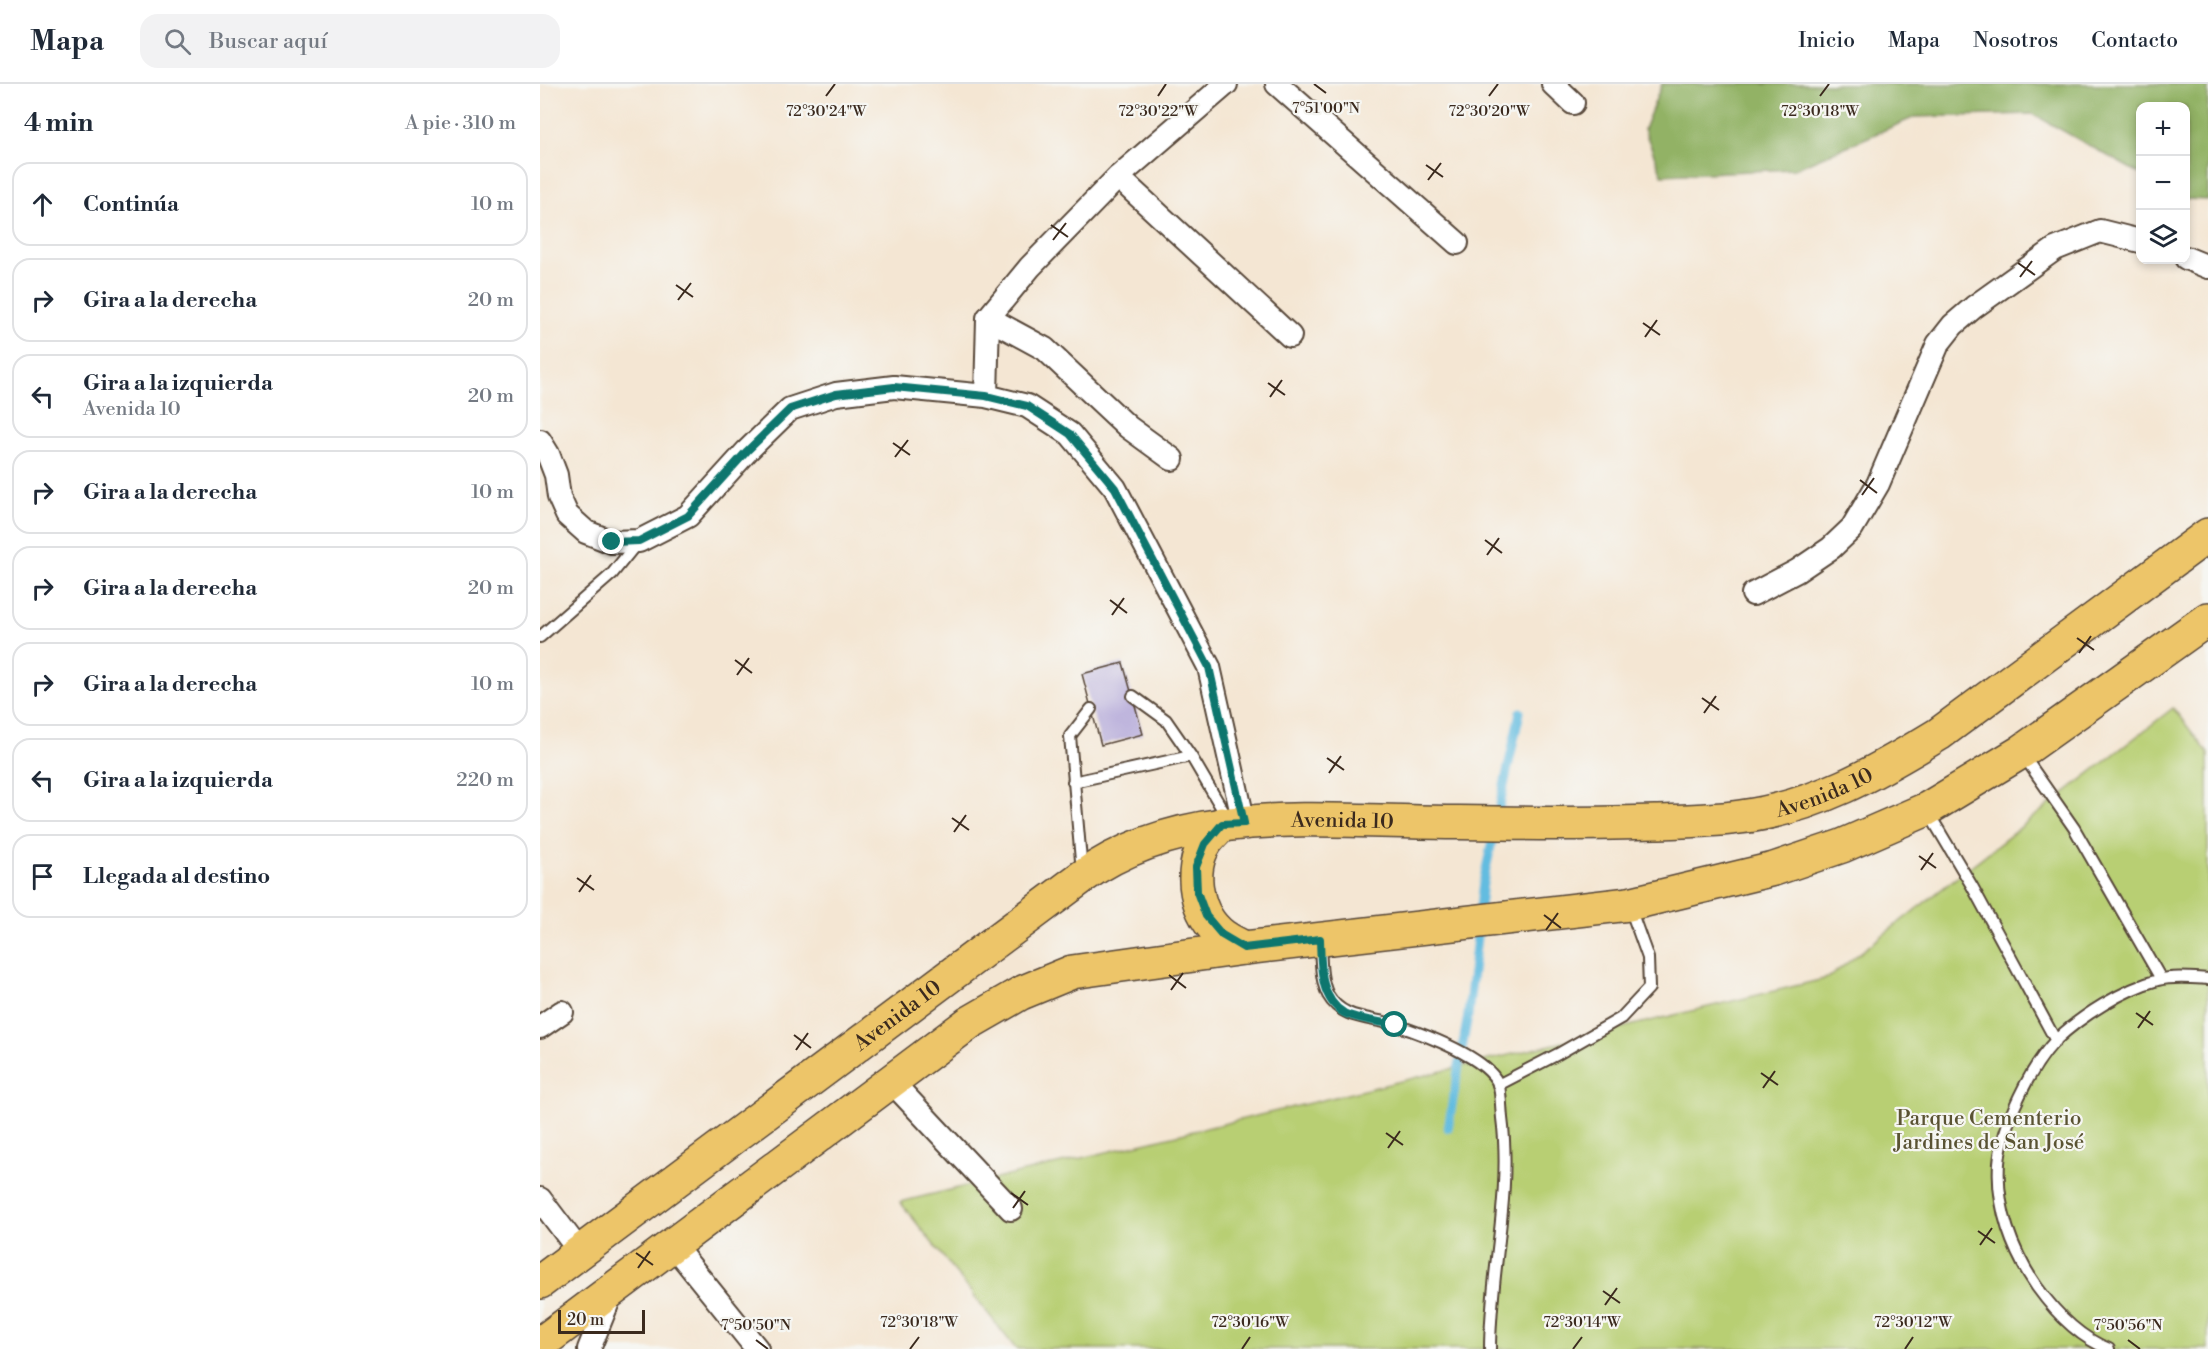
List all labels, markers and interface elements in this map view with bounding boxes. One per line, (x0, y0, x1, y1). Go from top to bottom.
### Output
search box (140, 14, 560, 68)
text: Mapa (30, 24, 104, 59)
icon: search (161, 25, 194, 58)
text: Buscar aquí (209, 28, 328, 55)
text: Inicio (1798, 28, 1855, 54)
text: Mapa (1888, 28, 1940, 54)
text: Nosotros (1973, 28, 2058, 54)
text: Contacto (2091, 28, 2178, 54)
text: 7°51'00"N (1292, 99, 1360, 118)
text: 72°30'24"W (786, 102, 866, 121)
text: 72°30'22"W (1118, 102, 1198, 121)
text: 72°30'20"W (1449, 102, 1530, 121)
text: 72°30'18"W (1781, 102, 1859, 121)
map controls (2136, 102, 2190, 264)
button: + (2136, 102, 2190, 156)
text: 4 min (24, 107, 94, 139)
text: A pie · 310 m (405, 111, 516, 136)
button: − (2136, 156, 2190, 210)
icon: ahead (26, 188, 59, 221)
text: Continúa (83, 191, 179, 218)
text: 10 m (471, 192, 514, 217)
button: layers (2136, 210, 2190, 264)
icon: right (26, 284, 59, 317)
text: Gira a la derecha (83, 287, 257, 314)
text: 20 m (468, 288, 514, 313)
text: Gira a la izquierda (83, 370, 273, 397)
icon: left (26, 380, 59, 413)
text: 20 m (468, 384, 514, 409)
text: Avenida 10 (83, 397, 181, 422)
icon: right (26, 476, 59, 509)
text: Gira a la derecha (83, 479, 257, 506)
text: 10 m (471, 480, 514, 505)
route end (598, 528, 624, 554)
icon: right (26, 572, 59, 605)
text: Gira a la derecha (83, 575, 257, 602)
text: 20 m (468, 576, 514, 601)
icon: right (26, 668, 59, 701)
text: Gira a la derecha (83, 671, 257, 698)
text: 10 m (471, 672, 514, 697)
street label: Avenida 10 (1772, 762, 1878, 824)
icon: left (26, 764, 59, 797)
text: Gira a la izquierda (83, 767, 273, 794)
text: 220 m (456, 768, 514, 793)
street label: Avenida 10 (1290, 808, 1394, 835)
icon: arrive (26, 860, 59, 893)
text: Llegada al destino (83, 863, 270, 890)
street label: Avenida 10 (848, 975, 947, 1058)
route start (1381, 1011, 1407, 1037)
park label: Parque Cementerio Jardines de San José (1893, 1106, 2084, 1156)
scale bar (558, 1307, 645, 1334)
text: 20 m (567, 1310, 604, 1330)
text: 72°30'18"W (880, 1313, 958, 1332)
text: 72°30'16"W (1211, 1313, 1289, 1332)
text: 72°30'14"W (1543, 1313, 1621, 1332)
text: 72°30'12"W (1874, 1313, 1952, 1332)
text: 7°50'50"N (721, 1316, 791, 1335)
text: 7°50'56"N (2093, 1316, 2163, 1335)

